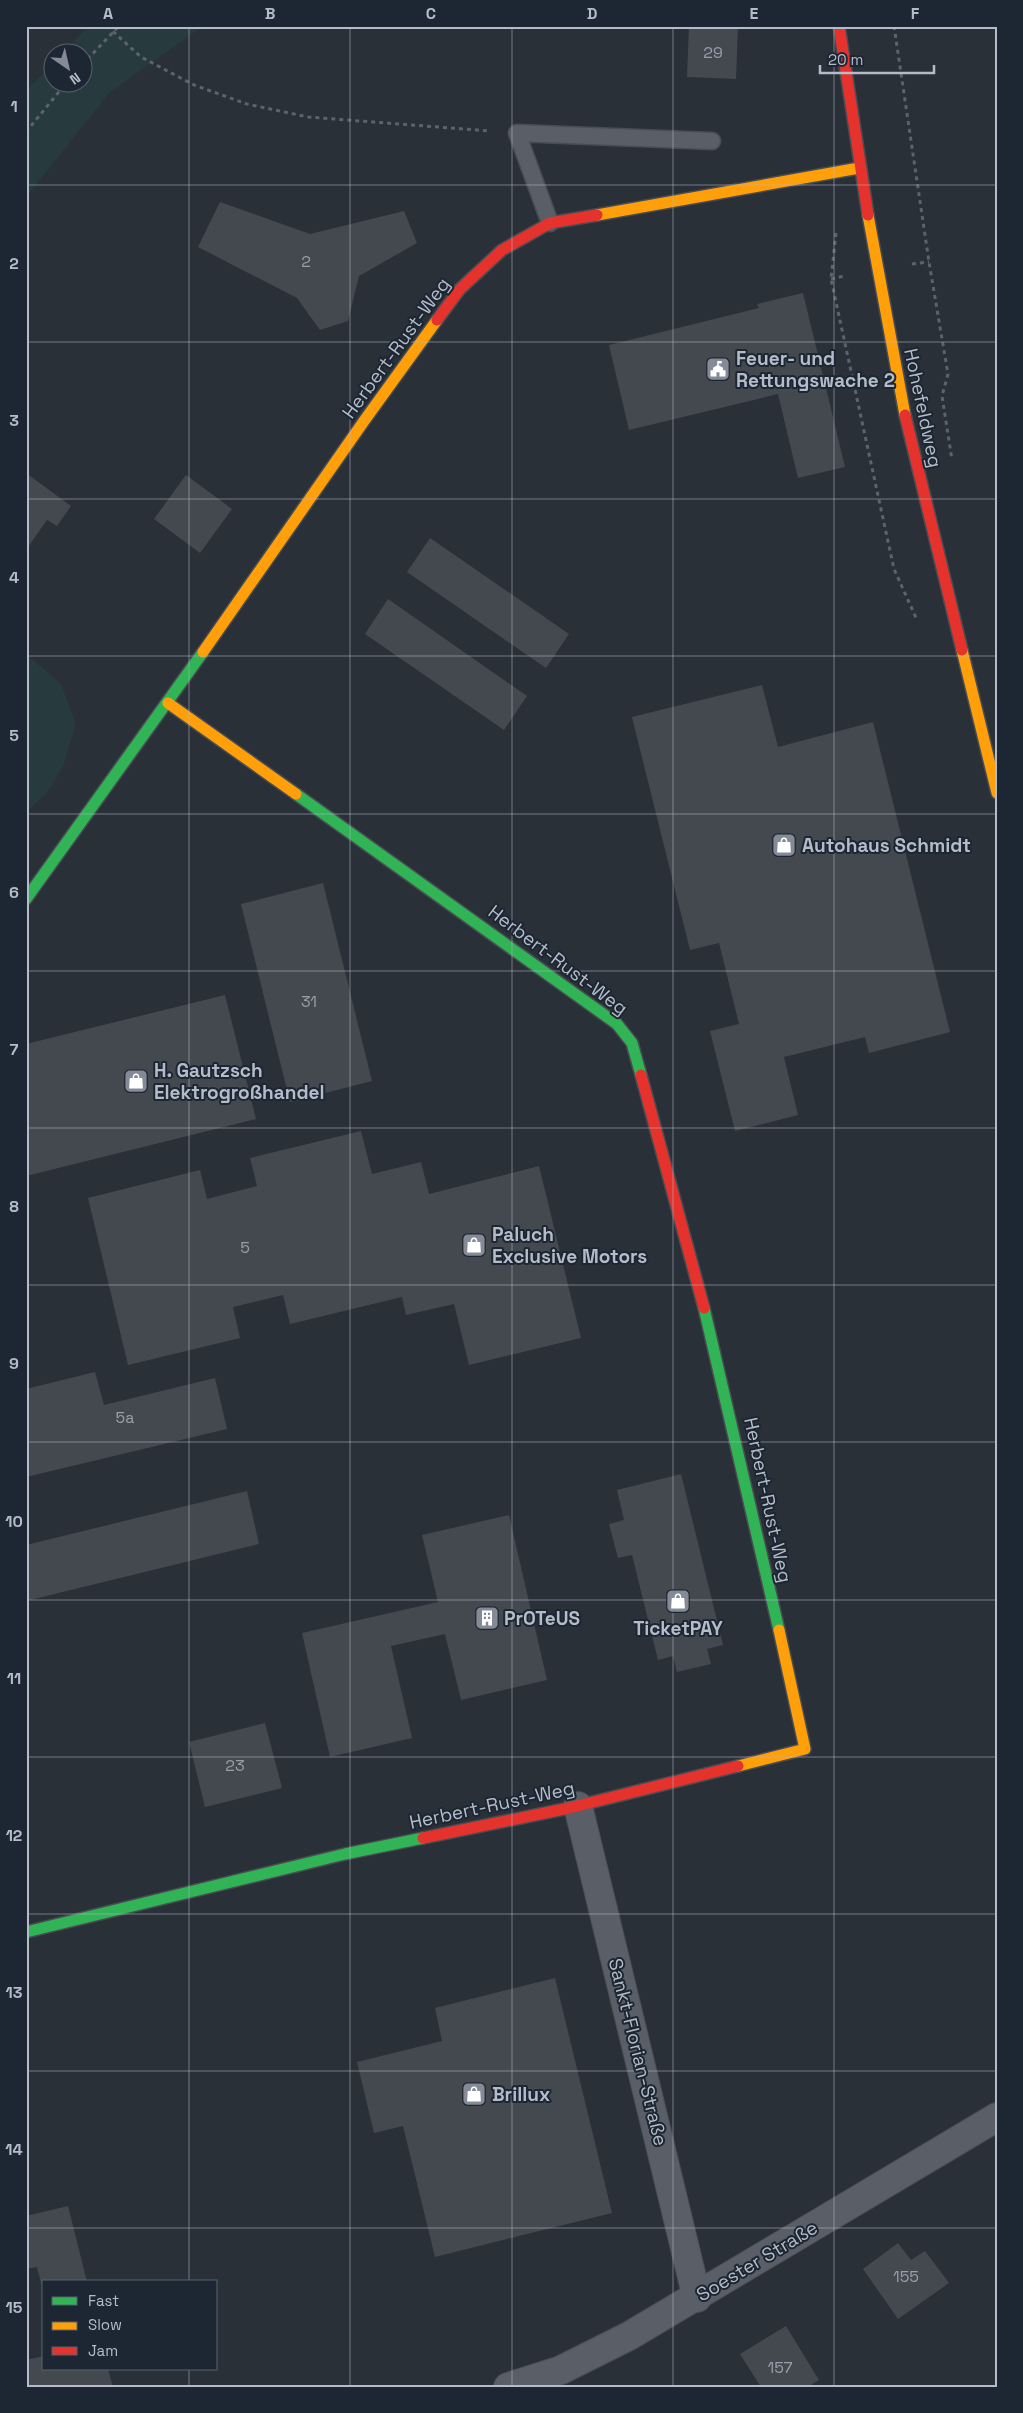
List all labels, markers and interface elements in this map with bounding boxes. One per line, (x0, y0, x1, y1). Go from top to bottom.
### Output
text: A (103, 3, 113, 24)
text: B (265, 3, 275, 24)
text: C (426, 3, 436, 24)
text: D (587, 3, 597, 24)
text: E (750, 3, 759, 24)
text: F (911, 3, 920, 24)
north arrow (42, 42, 92, 92)
house number: 29 (703, 42, 723, 63)
scale bar (820, 42, 934, 74)
text: 20 m (828, 50, 863, 69)
text: N (66, 69, 84, 89)
text: 1 (10, 96, 18, 117)
house number: 2 (301, 251, 311, 272)
text: 2 (9, 253, 19, 274)
street label: Herbert-Rust-Weg (336, 272, 456, 424)
place label: Feuer- und Rettungswache 2 (736, 346, 895, 393)
street label: Hohefeldweg (898, 346, 948, 470)
public building icon: Feuer- und Rettungswache 2 (705, 356, 731, 382)
text: 3 (9, 410, 19, 431)
text: 4 (9, 567, 19, 588)
text: 5 (9, 725, 19, 746)
shop icon: Autohaus Schmidt (771, 832, 797, 858)
place label: Autohaus Schmidt (802, 833, 971, 858)
text: 6 (9, 882, 19, 903)
street label: Herbert-Rust-Weg (483, 899, 633, 1021)
house number: 31 (301, 991, 317, 1012)
text: 7 (10, 1039, 19, 1060)
place label: H. Gautzsch Elektrogroßhandel (154, 1058, 325, 1105)
shop icon: H. Gautzsch Elektrogroßhandel (123, 1068, 149, 1094)
text: 8 (9, 1196, 19, 1217)
place label: Paluch Exclusive Motors (492, 1222, 647, 1269)
shop icon: Paluch Exclusive Motors (461, 1232, 487, 1258)
house number: 5 (240, 1237, 250, 1258)
text: 9 (9, 1353, 19, 1374)
house number: 5a (116, 1407, 134, 1428)
street label: Herbert-Rust-Weg (738, 1415, 798, 1585)
text: 10 (5, 1511, 23, 1532)
shop icon: TicketPAY (665, 1588, 691, 1614)
building icon: PrOTeUS (474, 1605, 500, 1631)
place label: PrOTeUS (504, 1606, 580, 1631)
place label: TicketPAY (633, 1616, 723, 1641)
text: 11 (7, 1668, 21, 1689)
house number: 23 (225, 1755, 245, 1776)
street label: Herbert-Rust-Weg (407, 1775, 577, 1835)
text: 12 (6, 1825, 22, 1846)
street label: Sankt-Florian-Straße (603, 1956, 673, 2148)
text: 13 (6, 1982, 23, 2003)
shop icon: Brillux (461, 2081, 487, 2107)
place label: Brillux (492, 2082, 550, 2107)
text: 14 (5, 2139, 23, 2160)
street label: Soester Straße (692, 2215, 822, 2307)
house number: 155 (893, 2266, 919, 2287)
legend (42, 2280, 218, 2370)
text: Fast (88, 2291, 119, 2310)
text: 15 (6, 2297, 23, 2318)
text: Slow (88, 2315, 122, 2334)
text: Jam (88, 2341, 118, 2360)
house number: 157 (767, 2357, 793, 2378)

